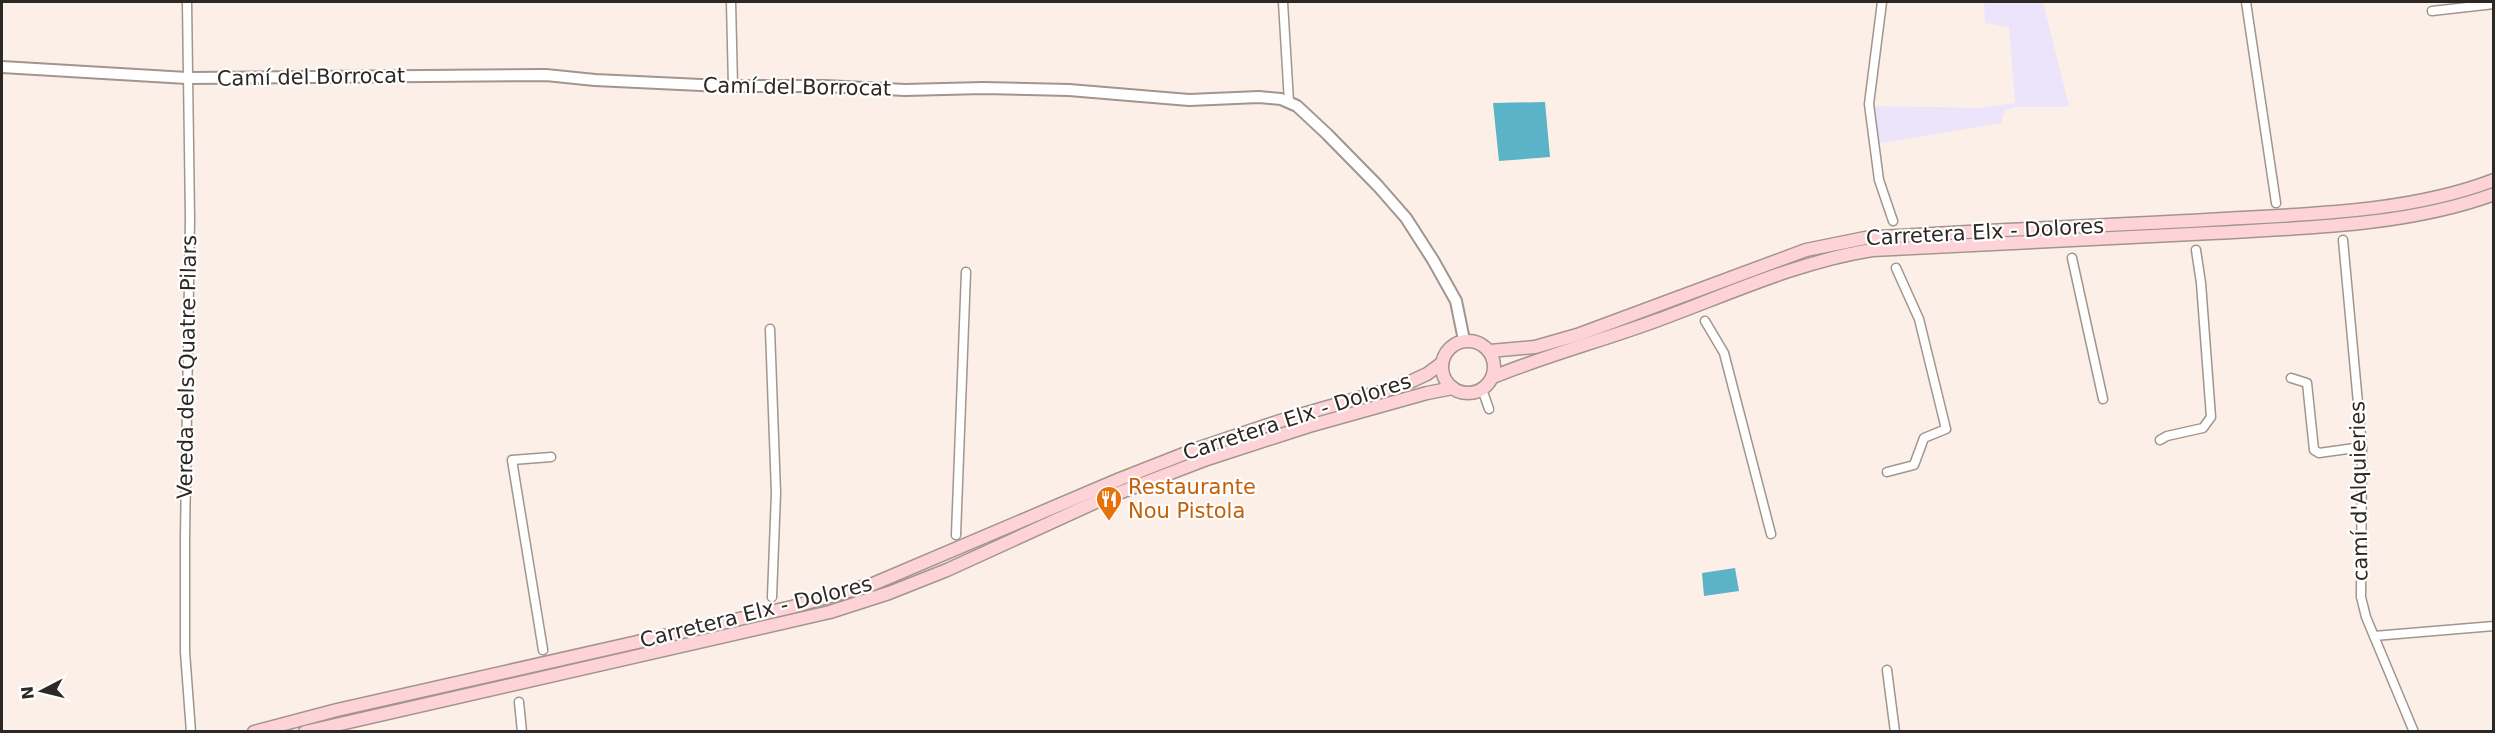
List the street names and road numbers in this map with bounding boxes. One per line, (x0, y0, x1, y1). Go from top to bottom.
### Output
street label: Camí del Borrocat (217, 63, 405, 91)
street label: Camí del Borrocat (703, 73, 891, 101)
street label: Carretera Elx - Dolores (1865, 214, 2105, 250)
street label: Vereda dels Quatre Pilars (173, 235, 201, 499)
street label: Carretera Elx - Dolores (1180, 369, 1414, 465)
street label: camí d'Alquieries (2345, 401, 2373, 581)
street label: Carretera Elx - Dolores (637, 572, 875, 652)

